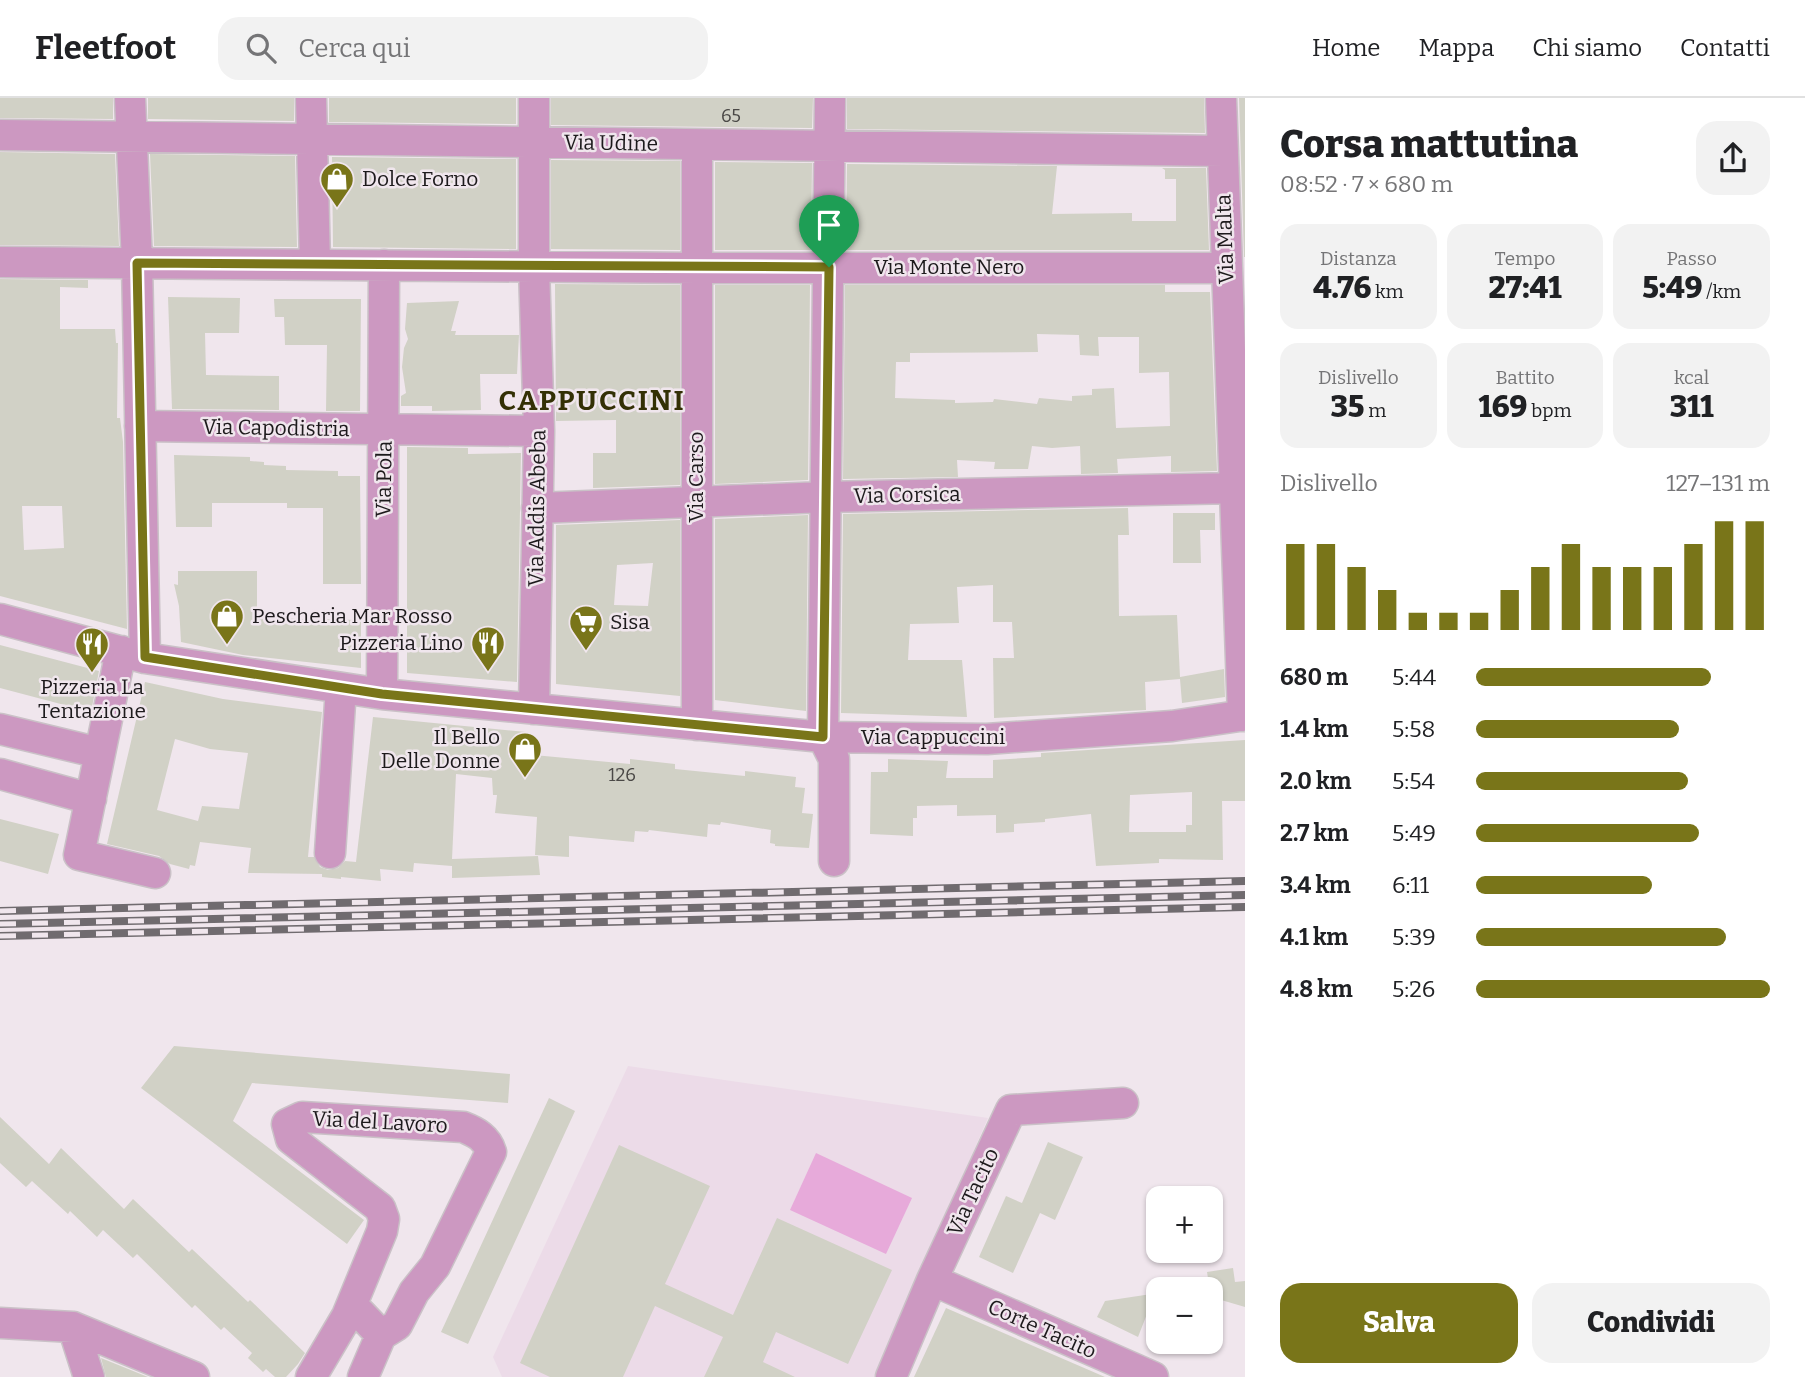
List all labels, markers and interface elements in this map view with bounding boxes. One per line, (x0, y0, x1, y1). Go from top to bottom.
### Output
search box (218, 17, 708, 80)
text: Fleetfoot (35, 28, 176, 68)
icon: search (242, 29, 280, 67)
text: Cerca qui (298, 33, 411, 64)
text: Home (1312, 34, 1380, 62)
text: Mappa (1418, 34, 1494, 62)
text: Chi siamo (1532, 34, 1642, 62)
text: Contatti (1680, 34, 1770, 62)
house number: 65 (721, 105, 741, 127)
text: Corsa mattutina (1280, 121, 1578, 167)
button: share (1696, 121, 1770, 195)
street label: Via Udine (564, 129, 658, 157)
shop icon: Dolce Forno (318, 160, 356, 209)
place label: Dolce Forno (362, 166, 478, 192)
text: 08:52 · 7 × 680 m (1280, 170, 1453, 198)
street label: Via Malta (1210, 193, 1240, 284)
pin (799, 195, 859, 267)
icon: arrive (810, 206, 848, 244)
text: Distanza (1320, 247, 1397, 270)
text: Tempo (1495, 247, 1555, 270)
text: Passo (1666, 247, 1717, 270)
street label: Via Monte Nero (874, 254, 1024, 280)
text: 4.76 (1313, 270, 1371, 306)
text: 27:41 (1489, 270, 1561, 306)
text: 5:49 (1642, 270, 1703, 306)
text: km (1371, 280, 1404, 303)
text: /km (1703, 280, 1741, 303)
text: Dislivello (1318, 366, 1399, 389)
text: Battito (1495, 366, 1555, 389)
text: kcal (1674, 366, 1709, 389)
district label: CAPPUCCINI (498, 384, 686, 417)
text: 35 (1330, 389, 1364, 425)
text: 169 (1478, 389, 1527, 425)
text: 311 (1670, 389, 1714, 425)
text: m (1364, 399, 1386, 422)
text: bpm (1527, 399, 1572, 422)
street label: Via Capodistria (202, 414, 350, 442)
street label: Via Addis Abeba (523, 429, 551, 587)
street label: Via Carso (683, 432, 709, 523)
street label: Via Pola (370, 440, 398, 518)
text: Dislivello (1280, 469, 1378, 497)
text: 127–131 m (1666, 469, 1770, 497)
street label: Via Corsica (853, 481, 961, 509)
shop icon: Pescheria Mar Rosso (208, 597, 246, 646)
place label: Pescheria Mar Rosso (252, 603, 452, 629)
supermarket icon: Sisa (567, 603, 605, 652)
place label: Sisa (610, 609, 650, 635)
restaurant icon: Pizzeria Lino (469, 624, 507, 673)
restaurant icon: Pizzeria La Tentazione (73, 625, 111, 674)
place label: Pizzeria Lino (339, 630, 463, 656)
text: 680 m (1280, 663, 1348, 691)
text: 5:44 (1392, 663, 1436, 691)
place label: Pizzeria La Tentazione (38, 674, 146, 724)
text: 1.4 km (1280, 715, 1348, 743)
text: 5:58 (1392, 715, 1435, 743)
place label: Il Bello Delle Donne (381, 724, 500, 774)
street label: Via Cappuccini (861, 724, 1005, 750)
shop icon: Il Bello Delle Donne (506, 730, 544, 779)
house number: 126 (608, 764, 636, 786)
text: 2.0 km (1280, 767, 1351, 795)
text: 5:54 (1392, 767, 1435, 795)
text: 2.7 km (1280, 819, 1349, 847)
text: 5:49 (1392, 819, 1436, 847)
text: 3.4 km (1280, 871, 1351, 899)
text: 6:11 (1392, 871, 1429, 899)
text: 4.1 km (1280, 923, 1348, 951)
text: 5:39 (1392, 923, 1436, 951)
text: 4.8 km (1280, 975, 1353, 1003)
text: 5:26 (1392, 975, 1435, 1003)
street label: Via del Lavoro (312, 1105, 448, 1139)
street label: Via Tacito (941, 1144, 1005, 1240)
map controls (1146, 1186, 1223, 1354)
button: + (1146, 1186, 1223, 1263)
button: − (1146, 1277, 1223, 1354)
button: Salva (1280, 1283, 1518, 1363)
button: Condividi (1532, 1283, 1770, 1363)
street label: Corte Tacito (984, 1294, 1100, 1364)

